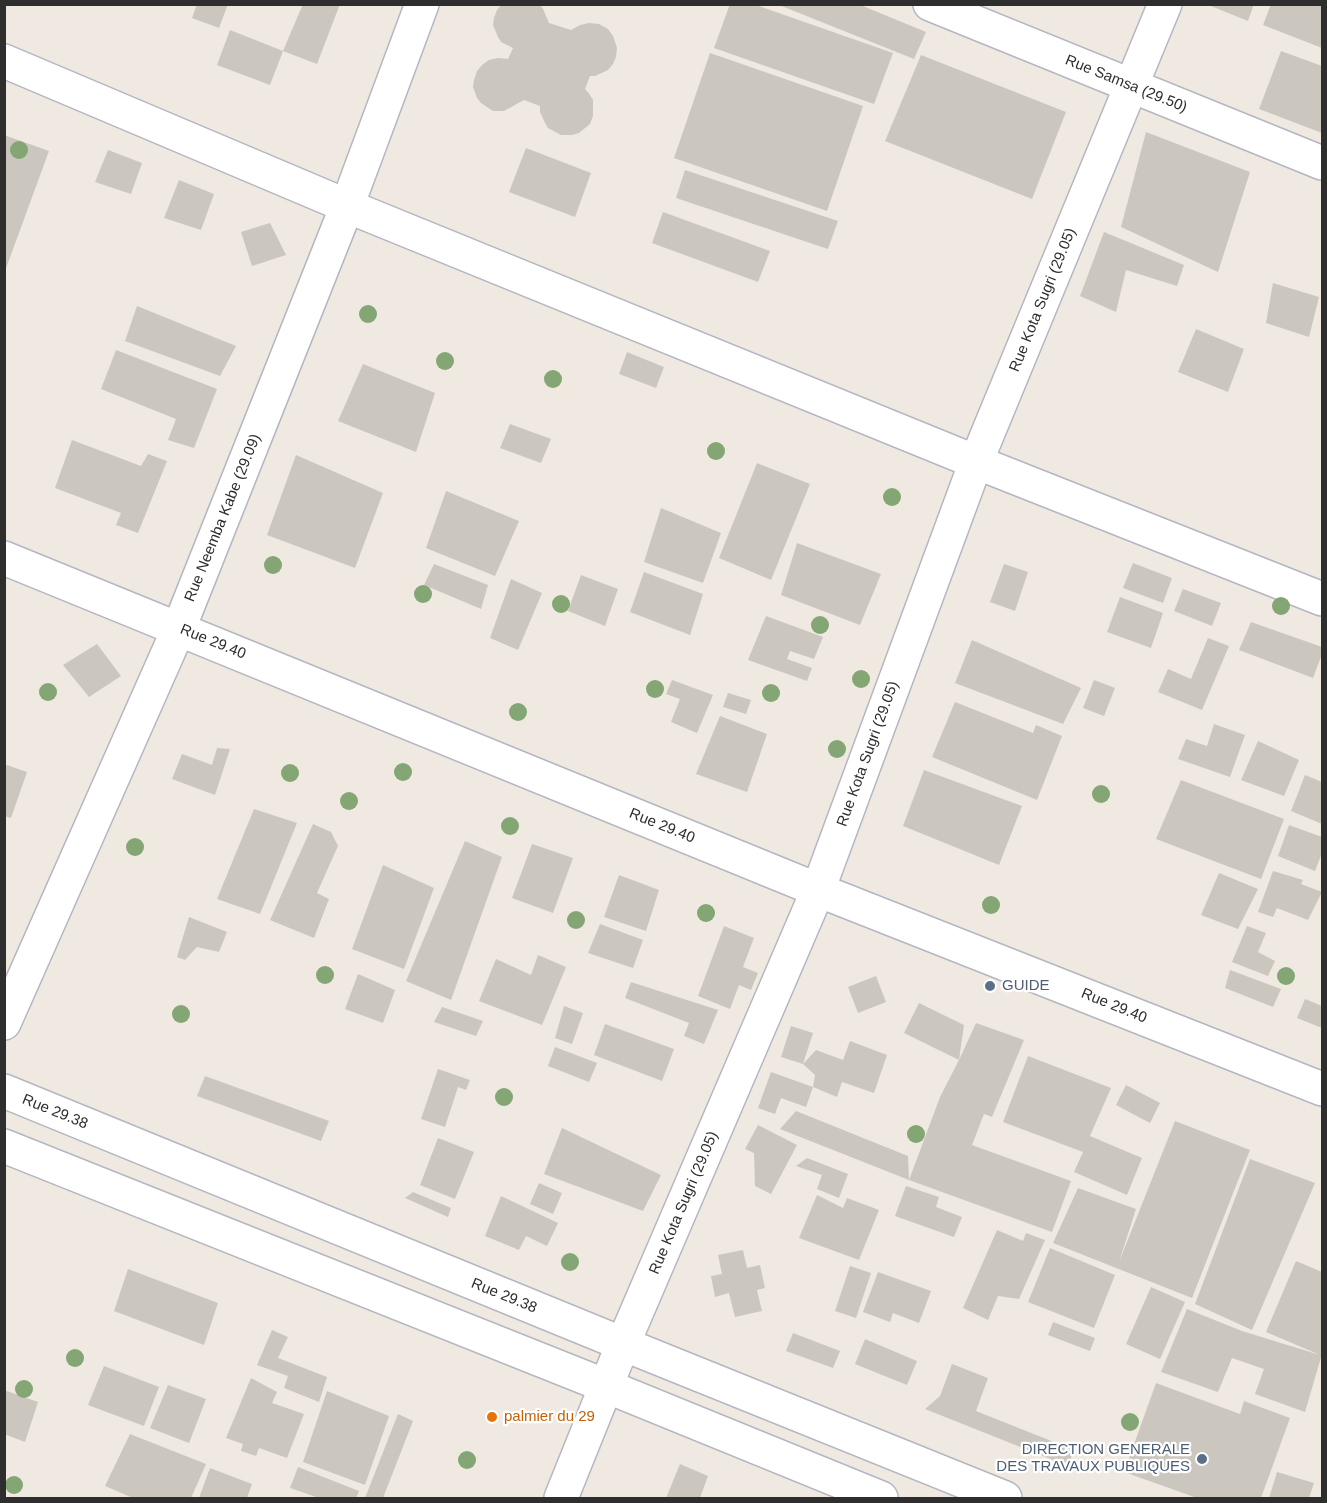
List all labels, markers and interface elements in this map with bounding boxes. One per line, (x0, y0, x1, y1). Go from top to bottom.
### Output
street label: Rue Samsa (29.50) (1062, 51, 1190, 117)
street label: Rue Kota Sugri (29.05) (1006, 226, 1080, 374)
street label: Rue Neemba Kabe (29.09) (181, 432, 265, 604)
street label: Rue 29.40 (178, 621, 248, 663)
street label: Rue Kota Sugri (29.05) (833, 679, 903, 829)
street label: Rue 29.40 (627, 805, 697, 847)
place label: GUIDE (1002, 977, 1050, 995)
marker: GUIDE (983, 979, 997, 993)
street label: Rue 29.40 (1079, 985, 1149, 1027)
street label: Rue 29.38 (20, 1091, 90, 1133)
street label: Rue Kota Sugri (29.05) (646, 1129, 722, 1277)
street label: Rue 29.38 (469, 1275, 539, 1317)
place label: palmier du 29 (504, 1408, 595, 1426)
marker: palmier du 29 (485, 1410, 499, 1424)
place label: DIRECTION GENERALE DES TRAVAUX PUBLIQUES (996, 1441, 1190, 1476)
marker: DIRECTION GENERALE DES TRAVAUX PUBLIQUES (1195, 1452, 1209, 1466)

